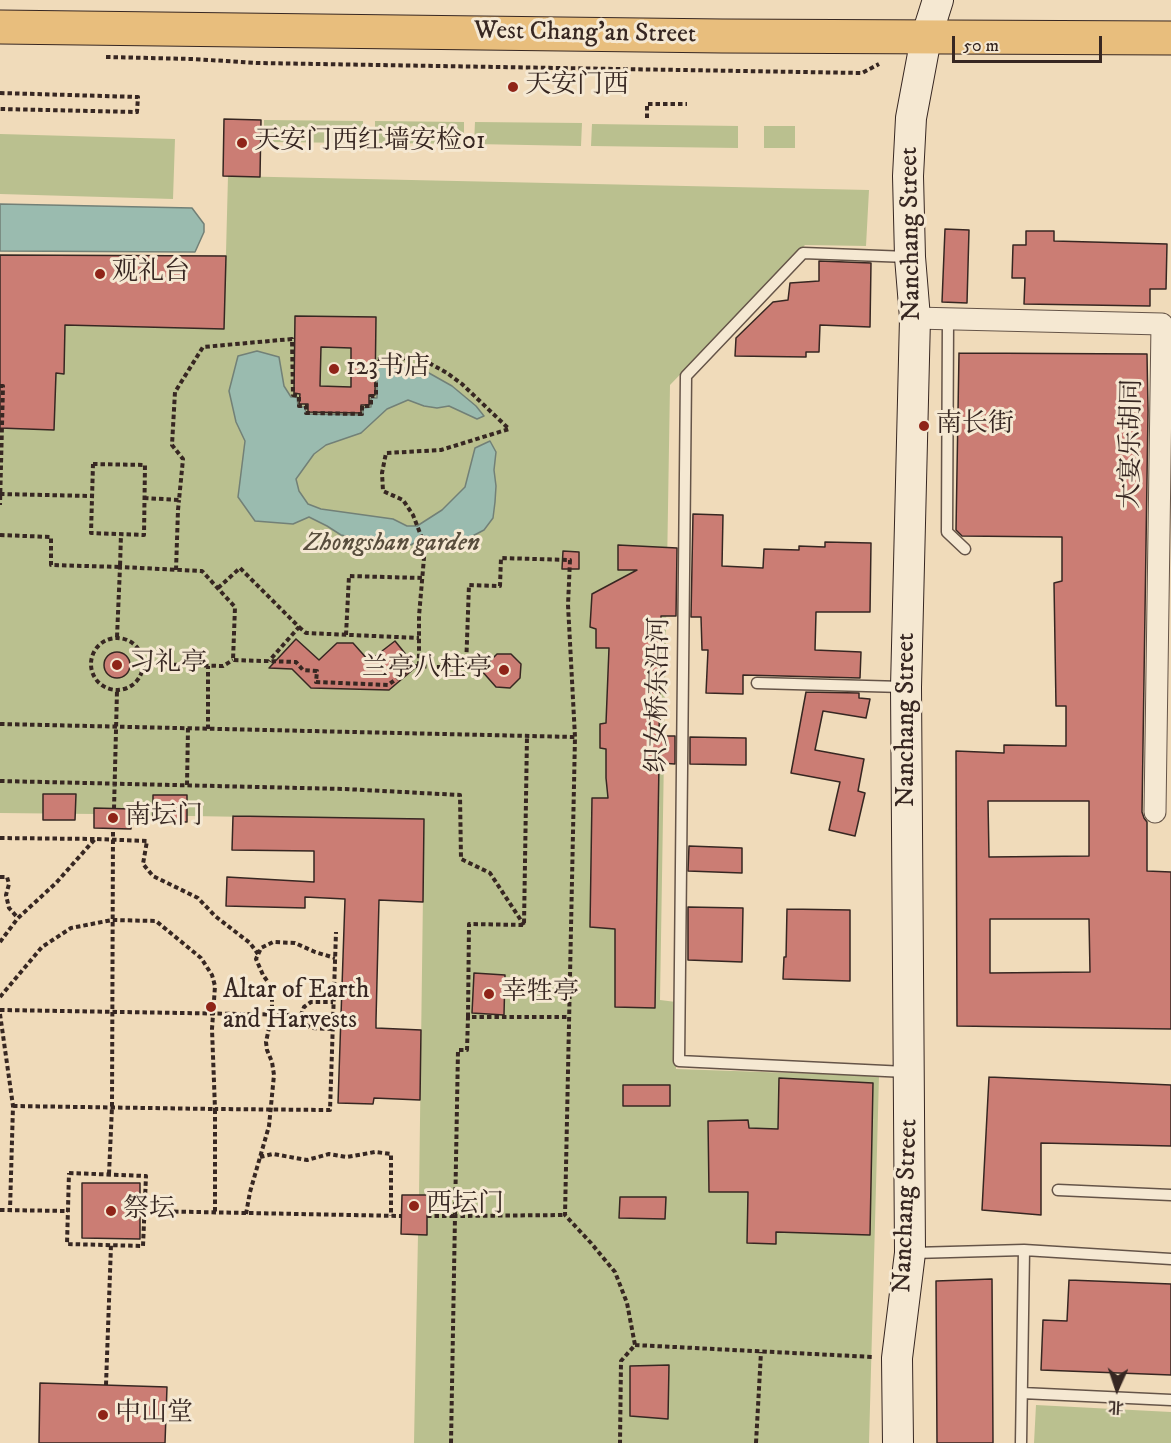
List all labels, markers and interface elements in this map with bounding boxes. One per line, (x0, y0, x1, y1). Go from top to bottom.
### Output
street label: West Chang'an Street (473, 16, 697, 52)
scale bar (955, 24, 1105, 62)
text: 50 m (963, 35, 999, 57)
place label: 天安门西 (525, 71, 629, 103)
marker: 天安门西 (506, 80, 520, 94)
place label: 天安门西红墙安检01 (254, 127, 485, 159)
marker: 天安门西红墙安检01 (235, 136, 249, 150)
street label: Nanchang Street (895, 147, 929, 321)
place label: 观礼台 (112, 258, 190, 290)
marker: 观礼台 (93, 267, 107, 281)
place label: 123书店 (346, 353, 430, 385)
marker: 123书店 (327, 362, 341, 376)
street label: 大宴乐胡同 (1116, 379, 1150, 509)
place label: 南长街 (936, 410, 1014, 442)
marker: 南长街 (917, 419, 931, 433)
park label: Zhongshan garden (304, 529, 480, 561)
street label: 织女桥东沿河 (643, 617, 677, 773)
street label: Nanchang Street (892, 633, 924, 807)
place label: 习礼亭 (129, 649, 207, 681)
place label: 兰亭八柱亭 (362, 654, 492, 686)
marker: 习礼亭 (110, 658, 124, 672)
marker: 兰亭八柱亭 (497, 663, 511, 677)
place label: 南坛门 (125, 802, 203, 834)
marker: 南坛门 (106, 811, 120, 825)
place label: Altar of Earth and Harvests (223, 976, 369, 1038)
place label: 幸牲亭 (501, 978, 579, 1010)
marker: 幸牲亭 (482, 987, 496, 1001)
marker: Altar of Earth and Harvests (204, 1000, 218, 1014)
street label: Nanchang Street (888, 1118, 926, 1294)
place label: 西坛门 (426, 1190, 504, 1222)
place label: 祭坛 (123, 1195, 175, 1227)
marker: 西坛门 (407, 1199, 421, 1213)
marker: 祭坛 (104, 1204, 118, 1218)
north arrow (1087, 1359, 1147, 1419)
text: 北 (1108, 1397, 1125, 1417)
place label: 中山堂 (115, 1399, 193, 1431)
marker: 中山堂 (96, 1408, 110, 1422)

